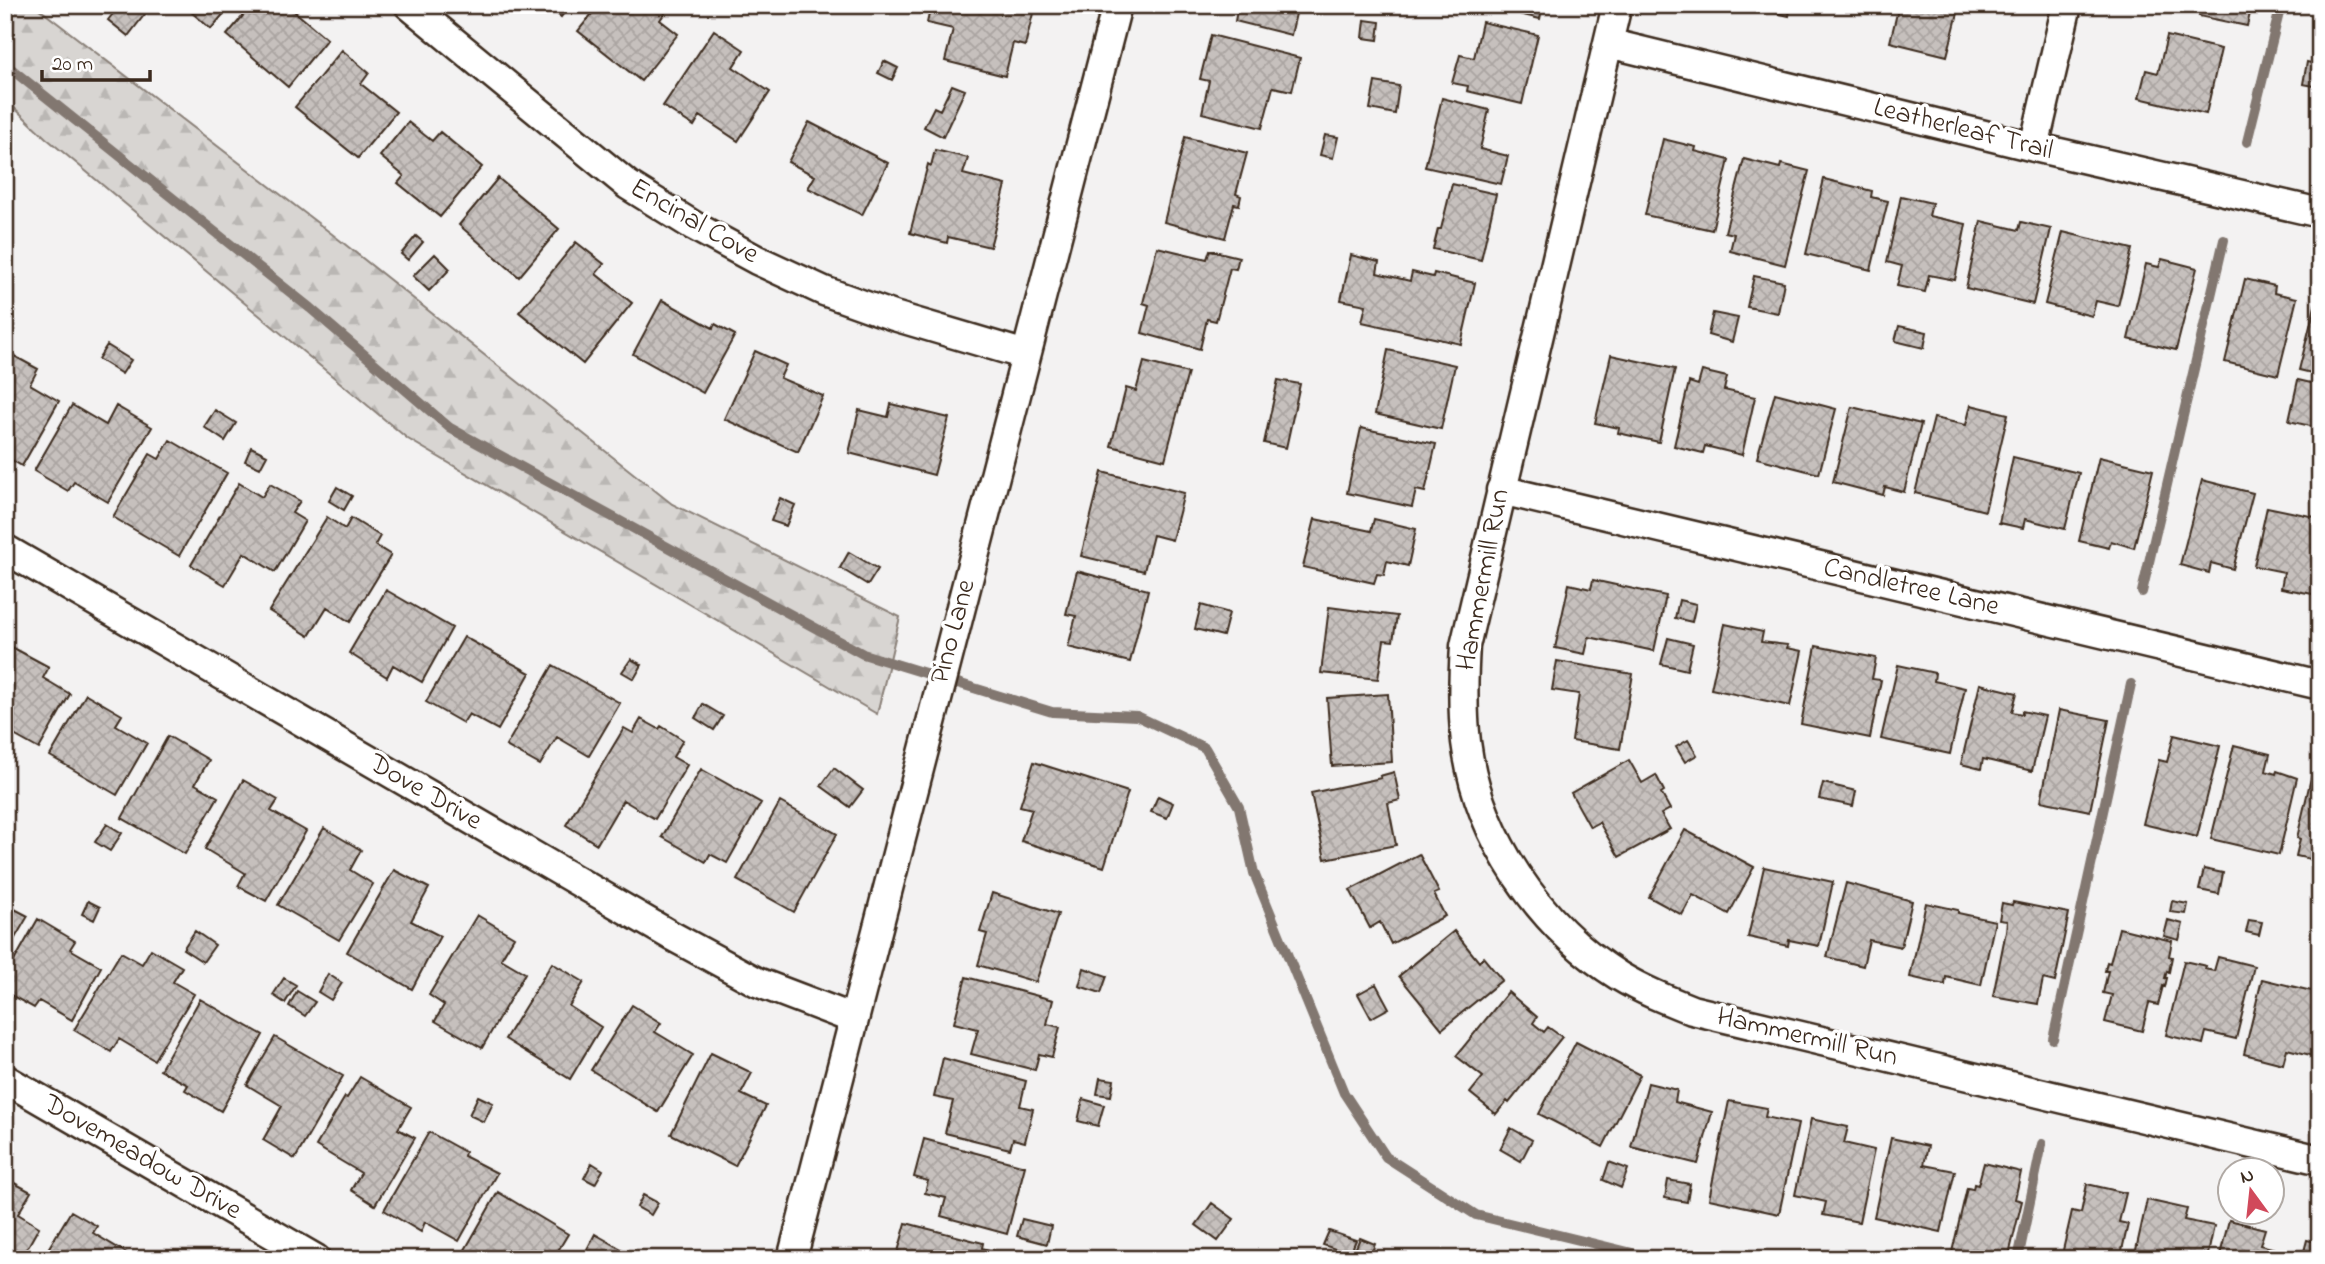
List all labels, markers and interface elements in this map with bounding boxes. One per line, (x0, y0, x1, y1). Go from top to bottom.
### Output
scale bar (42, 38, 150, 82)
text: 20 m (52, 50, 93, 80)
street label: Leatherleaf Trail (1869, 88, 2057, 172)
street label: Encinal Cove (622, 168, 767, 276)
street label: Hammermill Run (1446, 486, 1522, 674)
street label: Candletree Lane (1819, 548, 2003, 628)
street label: Pino Lane (920, 575, 988, 689)
street label: Dove Drive (360, 744, 490, 842)
street label: Hammermill Run (1713, 997, 1901, 1079)
street label: Dovemeadow Drive (34, 1084, 249, 1232)
north arrow (2216, 1156, 2286, 1226)
text: N (2238, 1162, 2257, 1192)

